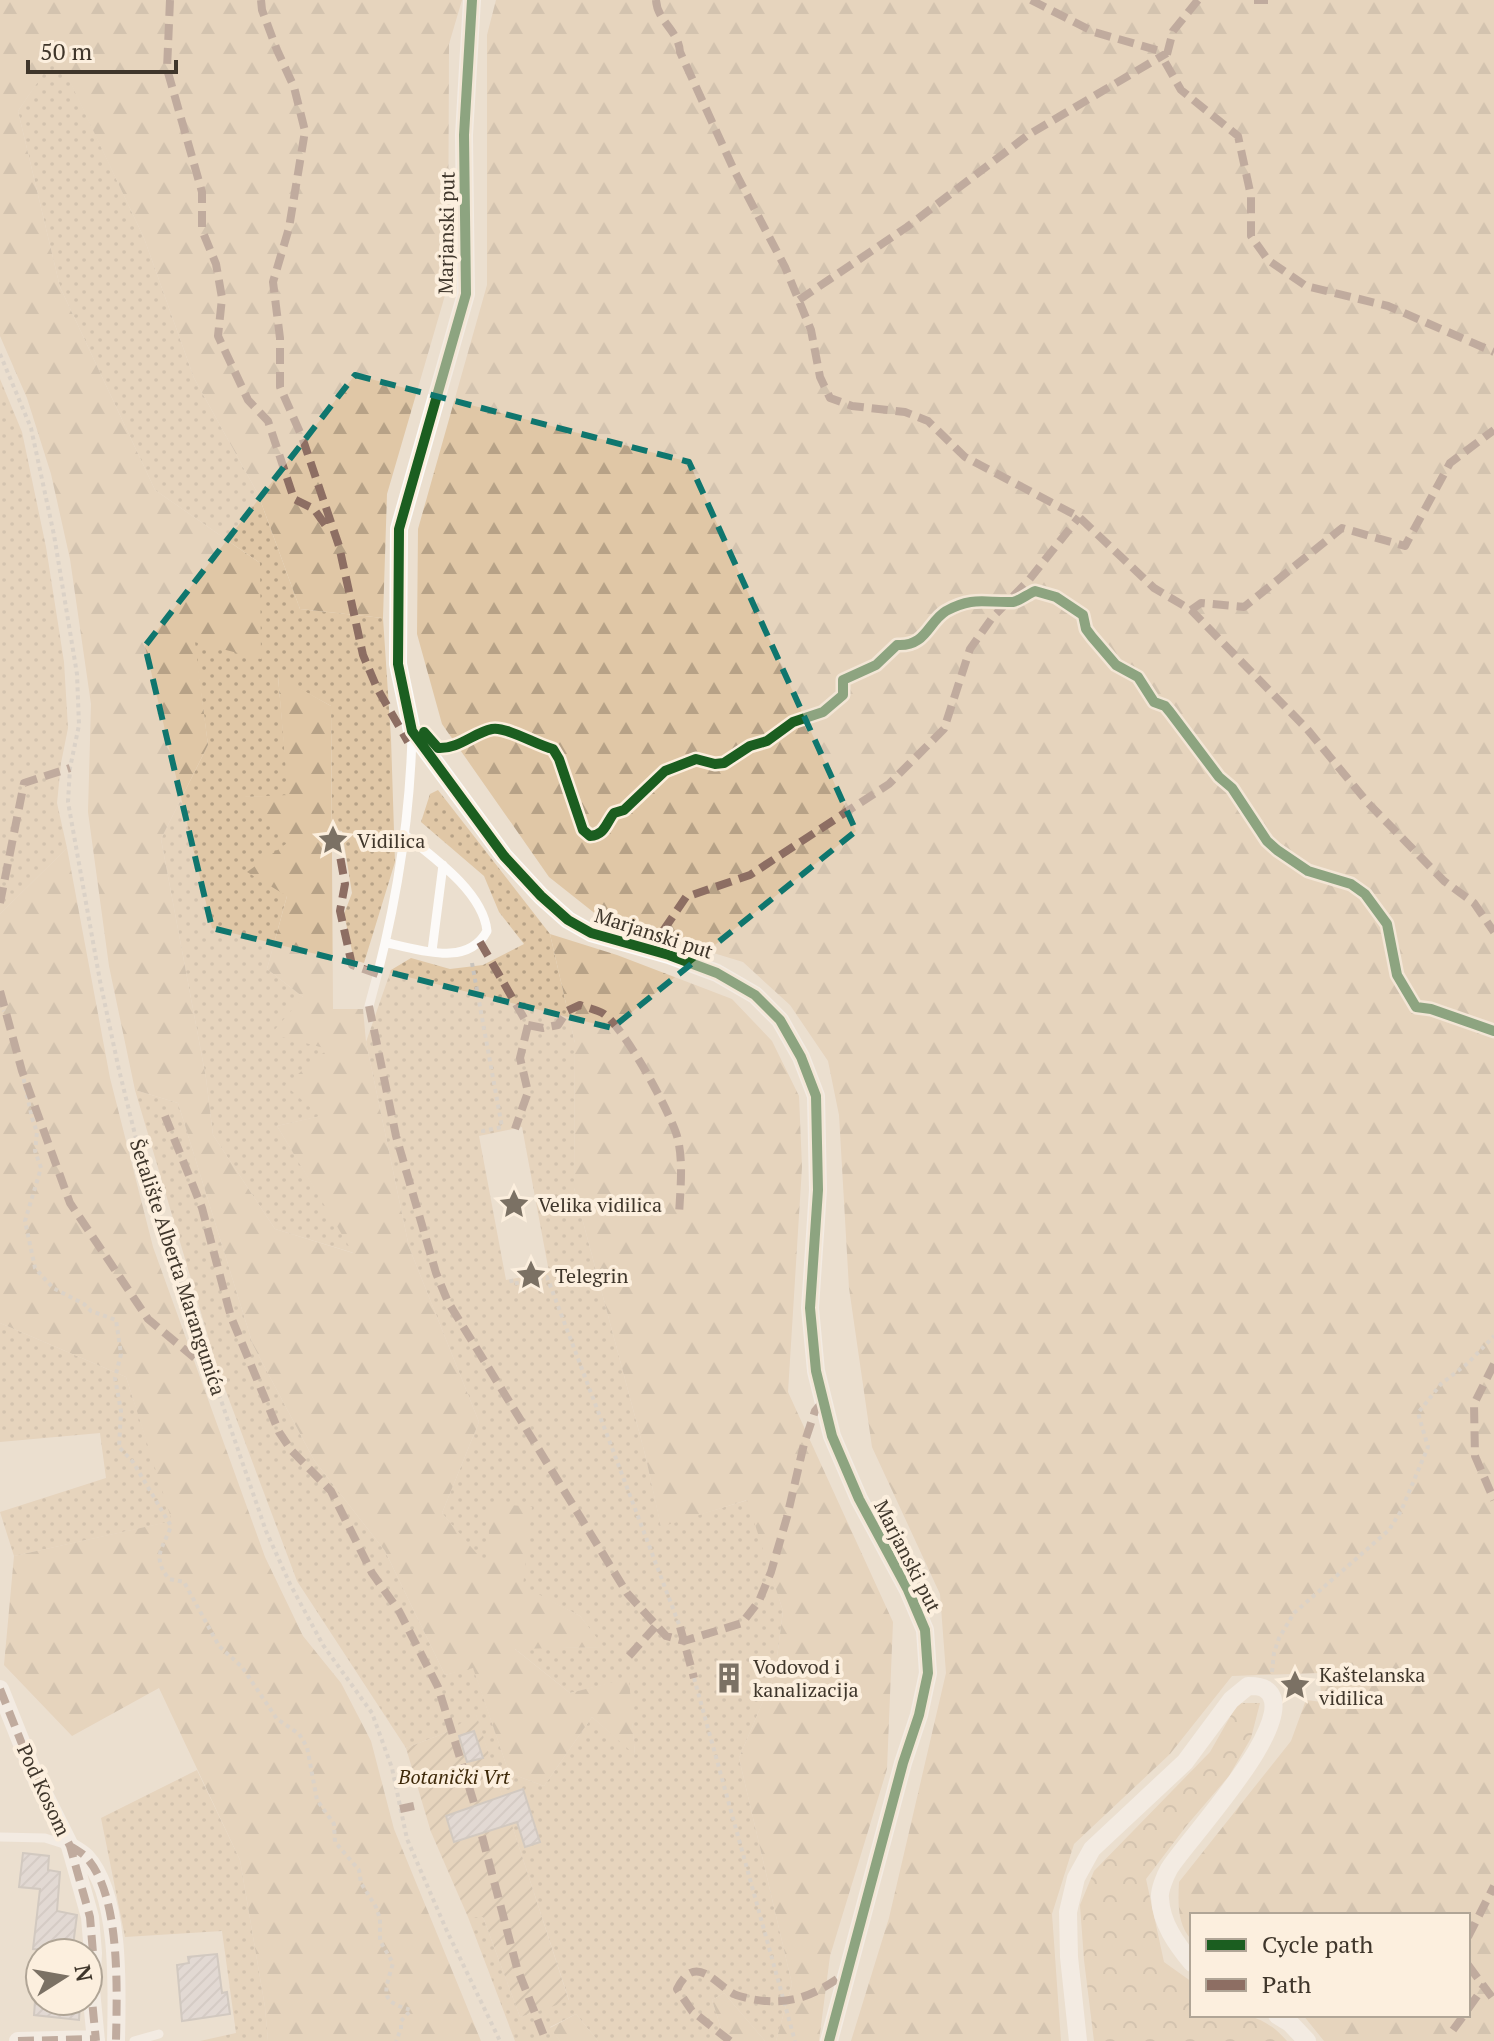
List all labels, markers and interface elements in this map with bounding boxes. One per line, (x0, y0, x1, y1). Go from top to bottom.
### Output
scale bar (28, 24, 176, 74)
text: 50 m (40, 35, 92, 67)
street label: Marjanski put (431, 171, 461, 295)
place icon: Vidilica (316, 823, 350, 857)
place label: Vidilica (357, 827, 425, 854)
street label: Marjanski put (591, 901, 717, 965)
street label: Šetalište Alberta Marangunića (124, 1135, 232, 1399)
place icon: Velika vidilica (497, 1187, 531, 1221)
place label: Velika vidilica (538, 1191, 662, 1218)
place icon: Telegrin (514, 1258, 548, 1292)
place label: Telegrin (555, 1262, 628, 1289)
street label: Marjanski put (868, 1495, 948, 1617)
place label: Vodovod i kanalizacija (753, 1653, 859, 1703)
building icon: Vodovod i kanalizacija (712, 1661, 746, 1695)
place label: Kaštelanska vidilica (1318, 1661, 1425, 1711)
place icon: Kaštelanska vidilica (1278, 1668, 1312, 1702)
street label: Pod Kosom (11, 1740, 77, 1840)
park label: Botanički Vrt (397, 1763, 511, 1790)
legend (1190, 1913, 1470, 2017)
text: Cycle path (1262, 1928, 1373, 1960)
north arrow (24, 1937, 104, 2017)
text: N (68, 1962, 100, 1984)
text: Path (1262, 1968, 1311, 2000)

